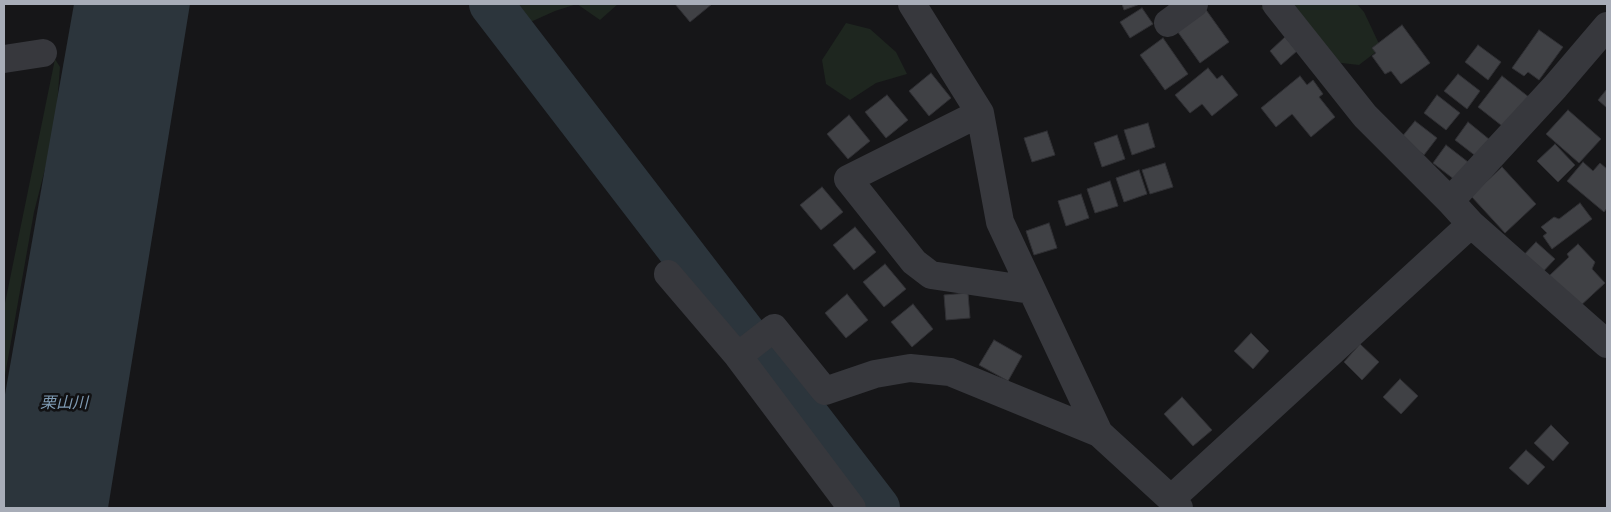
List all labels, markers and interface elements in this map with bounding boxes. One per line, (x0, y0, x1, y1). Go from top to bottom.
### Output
water label: 栗山川 (40, 393, 88, 413)

